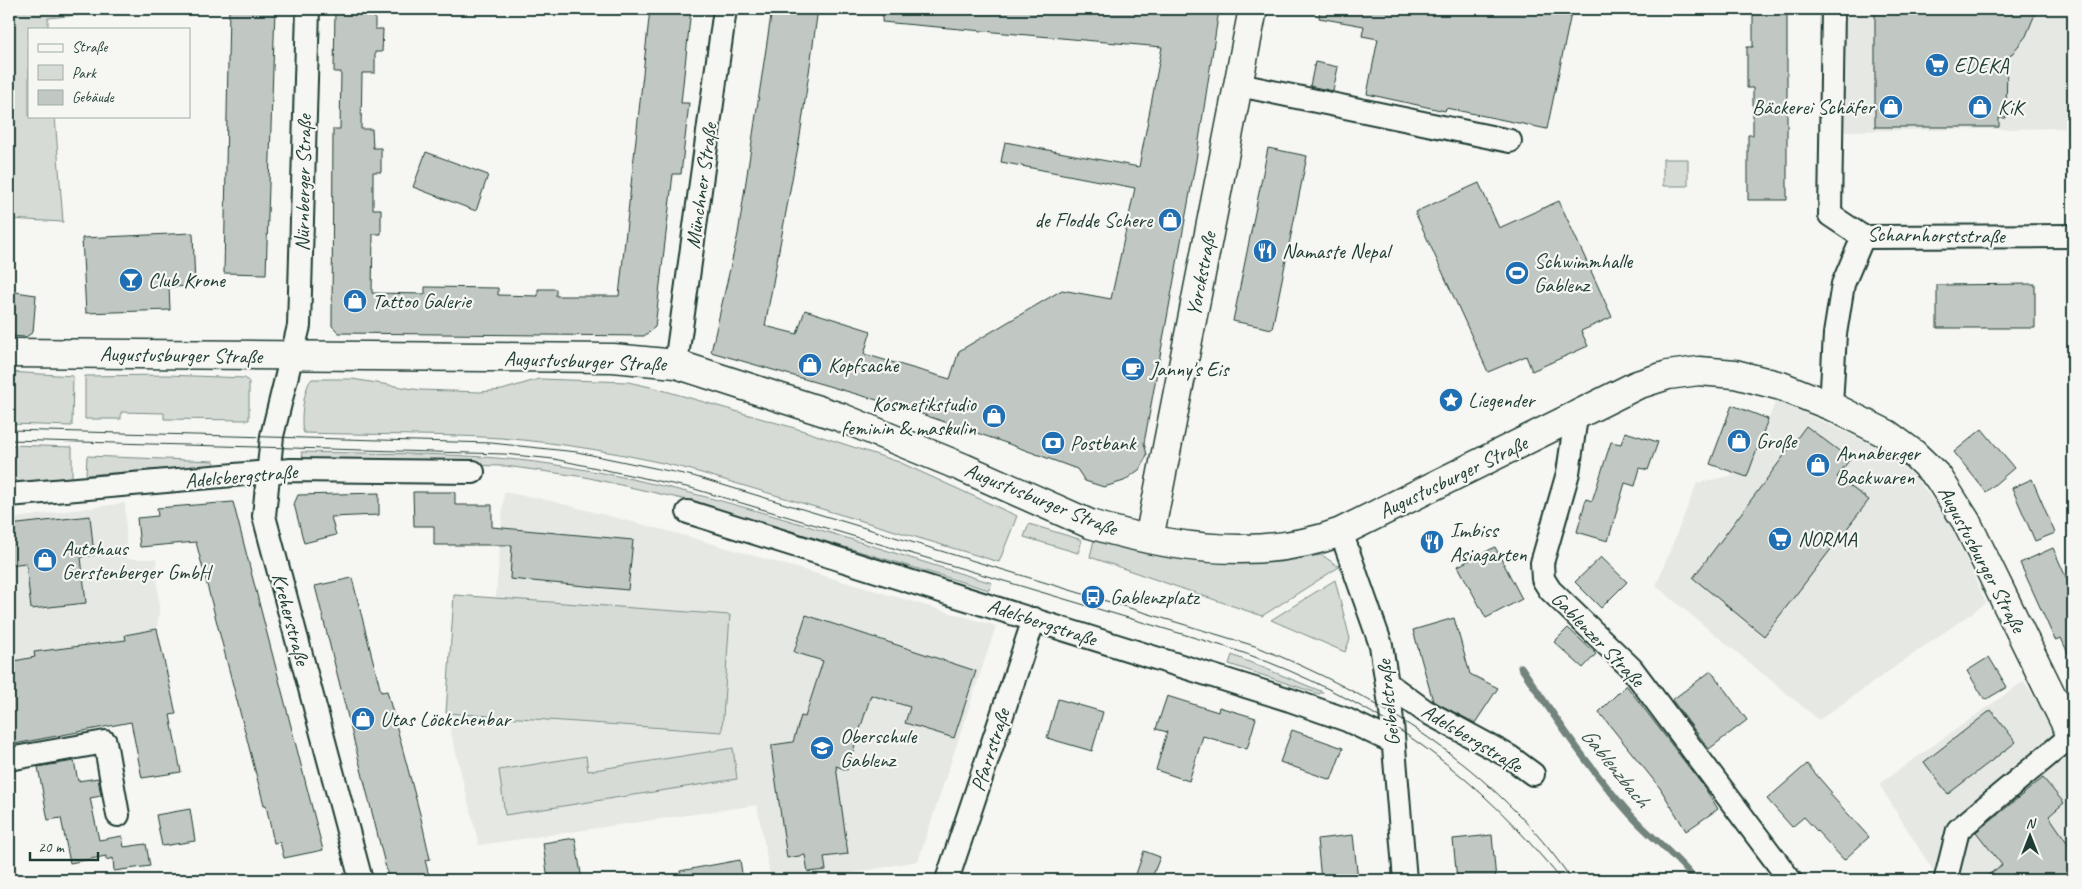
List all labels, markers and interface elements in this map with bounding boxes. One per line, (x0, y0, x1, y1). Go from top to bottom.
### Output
legend (28, 28, 190, 118)
text: Straße (72, 38, 108, 57)
supermarket icon: EDEKA (1924, 52, 1950, 78)
place label: EDEKA (1954, 52, 2009, 78)
text: Park (72, 64, 97, 83)
text: Gebäude (72, 88, 115, 107)
place label: Bäckerei Schäfer (1752, 94, 1875, 120)
shop icon: Bäckerei Schäfer (1878, 94, 1904, 120)
shop icon: KiK (1967, 94, 1993, 120)
place label: KiK (1998, 94, 2027, 120)
street label: Nürnberger Straße (289, 112, 317, 252)
street label: Münchner Straße (679, 119, 723, 250)
place label: de Flodde Schere (1035, 207, 1153, 233)
shop icon: de Flodde Schere (1157, 207, 1183, 233)
street label: Scharnhorststraße (1867, 221, 2007, 249)
street label: Yorckstraße (1180, 227, 1222, 318)
restaurant icon: Namaste Nepal (1252, 238, 1278, 264)
place label: Namaste Nepal (1282, 238, 1393, 264)
place label: Schwimmhalle Gablenz (1534, 248, 1633, 298)
sports icon: Schwimmhalle Gablenz (1504, 260, 1530, 286)
bar icon: Club Krone (118, 267, 144, 293)
place label: Club Krone (148, 267, 226, 293)
shop icon: Tattoo Galerie (342, 288, 368, 314)
place label: Tattoo Galerie (372, 288, 473, 314)
street label: Augustusburger Straße (100, 341, 265, 369)
street label: Augustusburger Straße (503, 345, 669, 377)
shop icon: Kopfsache (797, 352, 823, 378)
place label: Kopfsache (828, 352, 899, 378)
cafe icon: Janny's Eis (1120, 356, 1146, 382)
place label: Janny's Eis (1149, 356, 1230, 382)
place icon: Liegender (1438, 387, 1464, 413)
place label: Liegender (1468, 387, 1537, 413)
place label: Kosmetikstudio feminin & maskulin (841, 391, 978, 441)
shop icon: Kosmetikstudio feminin & maskulin (981, 403, 1007, 429)
shop icon: Große (1726, 428, 1752, 454)
place label: Große (1756, 428, 1799, 454)
street label: Augustusburger Straße (1374, 429, 1534, 524)
bank icon: Postbank (1040, 430, 1066, 456)
place label: Postbank (1070, 430, 1137, 456)
place label: Annaberger Backwaren (1836, 440, 1921, 490)
shop icon: Annaberger Backwaren (1805, 452, 1831, 478)
street label: Augustusburger Straße (961, 457, 1123, 542)
street label: Adelsbergstraße (184, 458, 300, 494)
street label: Augustusburger Straße (1932, 481, 2033, 639)
place label: Imbiss Asiagarten (1450, 517, 1527, 567)
supermarket icon: NORMA (1767, 526, 1793, 552)
place label: NORMA (1798, 526, 1857, 552)
restaurant icon: Imbiss Asiagarten (1419, 529, 1445, 555)
place label: Autohaus Gerstenberger GmbH (62, 535, 214, 585)
shop icon: Autohaus Gerstenberger GmbH (32, 547, 58, 573)
street label: Kreherstraße (266, 570, 316, 670)
bus stop icon: Gablenzplatz (1080, 584, 1106, 610)
place label: Gablenzplatz (1110, 584, 1201, 610)
street label: Gablenzer Straße (1546, 586, 1652, 694)
street label: Adelsbergstraße (984, 592, 1102, 652)
street label: Geibelstraße (1370, 656, 1405, 747)
street label: Adelsbergstraße (1417, 698, 1529, 779)
street label: Pfarrstraße (964, 703, 1016, 795)
shop icon: Utas Löckchenbar (350, 706, 376, 732)
place label: Utas Löckchenbar (380, 706, 512, 732)
water label: Gablenzbach (1575, 722, 1657, 815)
place label: Oberschule Gablenz (840, 723, 917, 773)
school or university icon: Oberschule Gablenz (809, 735, 835, 761)
north arrow (2004, 812, 2054, 862)
text: N (2026, 815, 2037, 832)
scale bar (30, 829, 98, 861)
text: 20 m (38, 838, 65, 857)

